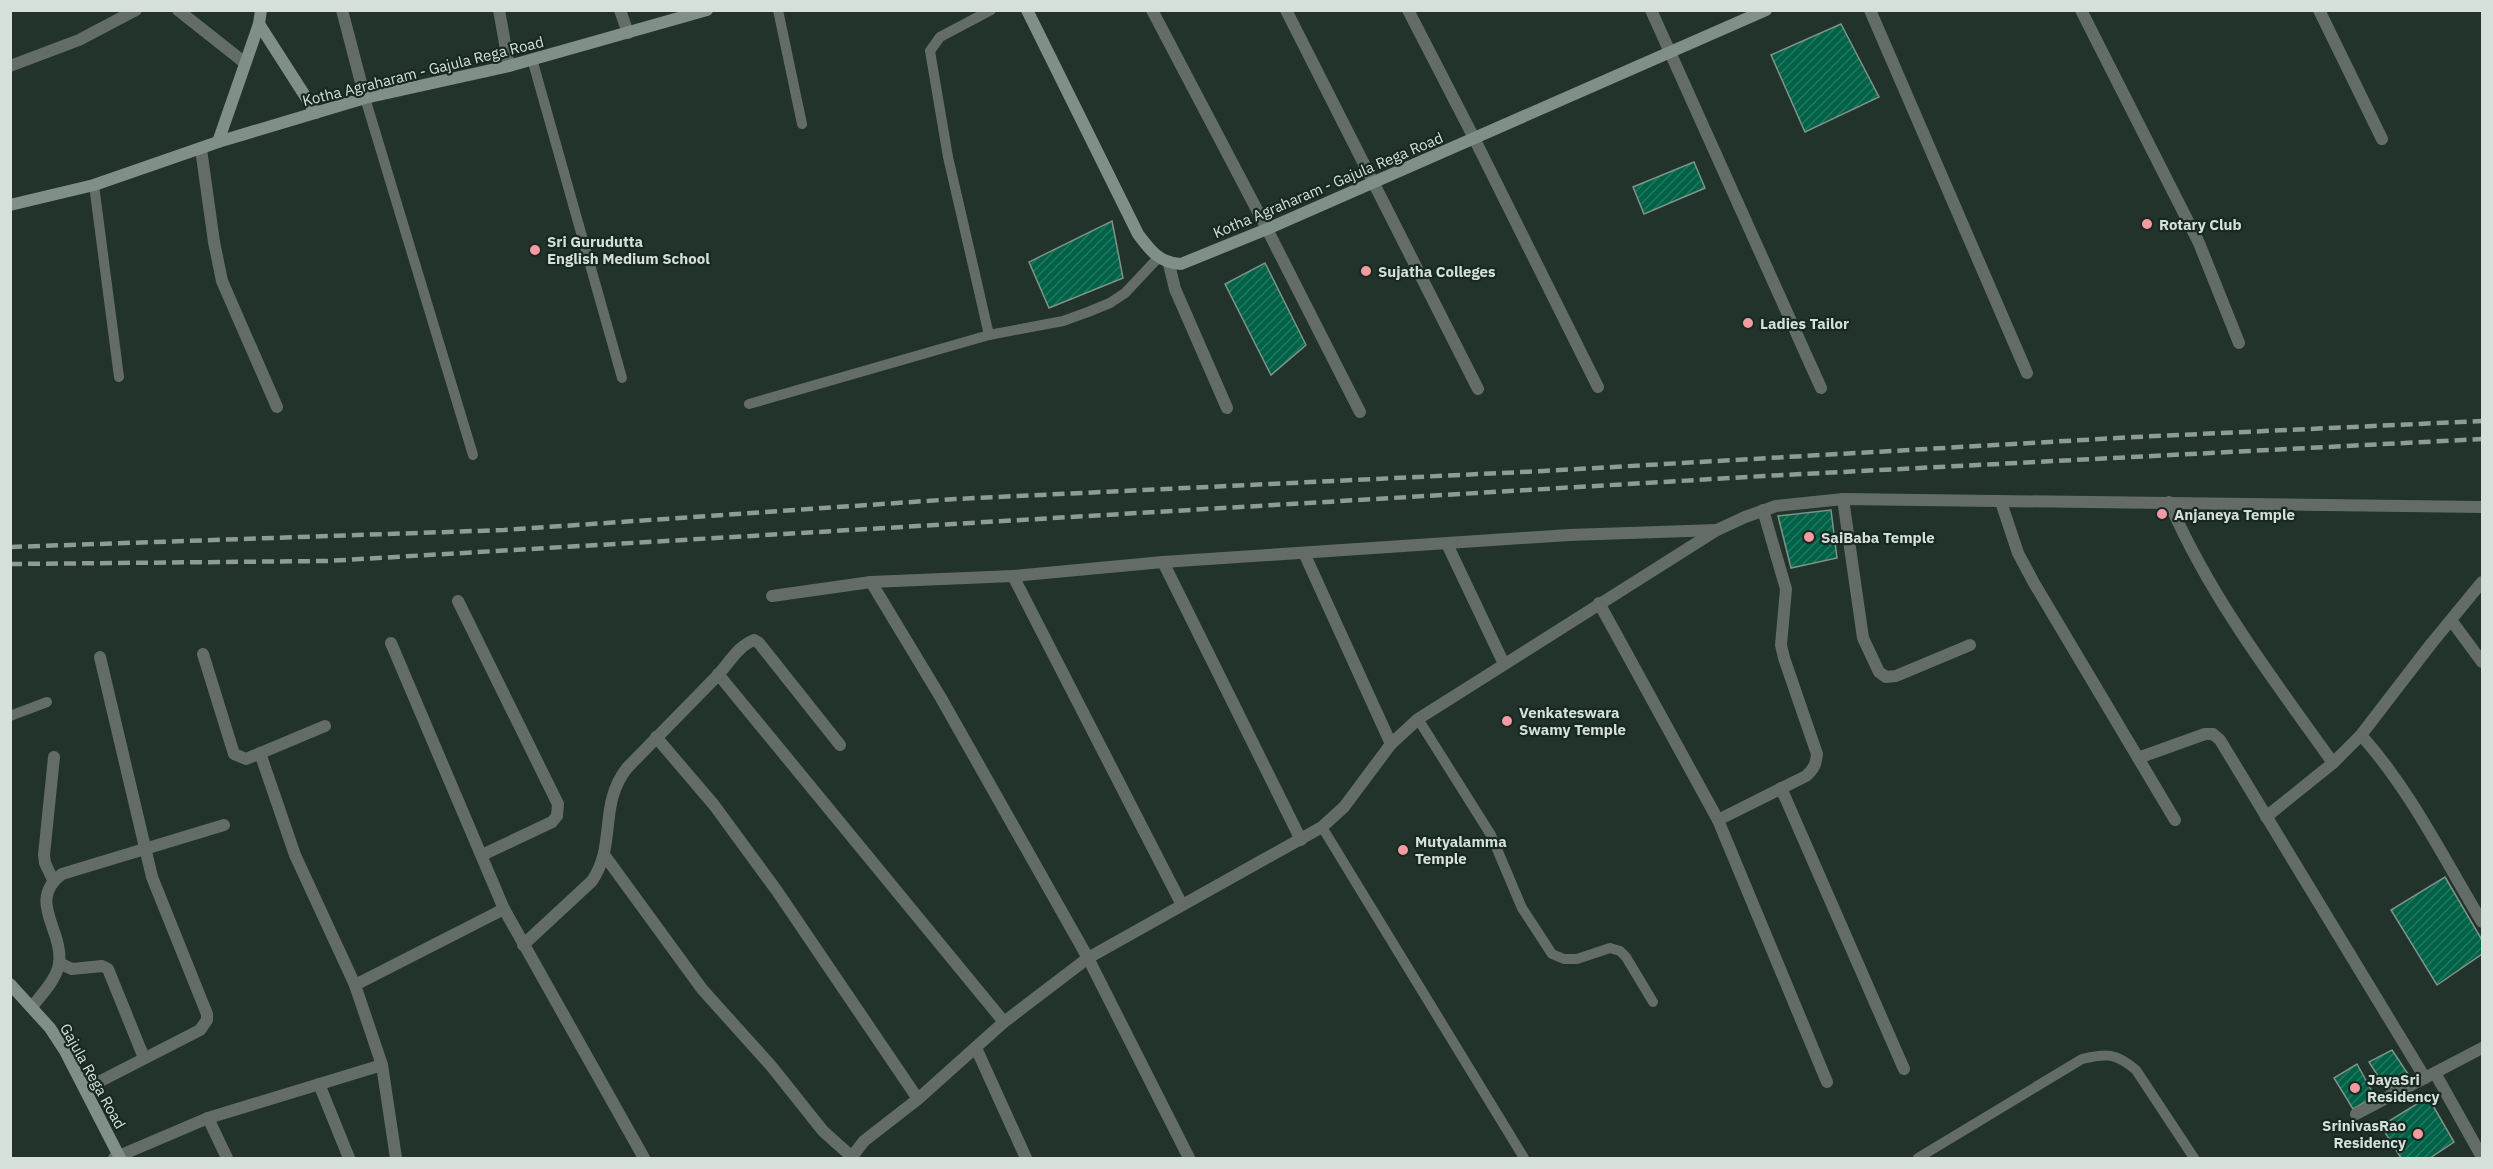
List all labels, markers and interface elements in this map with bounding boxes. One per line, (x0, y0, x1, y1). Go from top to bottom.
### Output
street label: Kotha Agraharam - Gajula Rega Road (300, 32, 546, 110)
street label: Kotha Agraharam - Gajula Rega Road (1210, 128, 1446, 242)
place label: Rotary Club (2159, 215, 2242, 234)
marker: Rotary Club (2140, 217, 2154, 231)
place label: Sri Gurudutta English Medium School (547, 232, 710, 268)
marker: Sri Gurudutta English Medium School (528, 243, 542, 257)
place label: Sujatha Colleges (1378, 262, 1496, 281)
marker: Sujatha Colleges (1359, 264, 1373, 278)
place label: Ladies Tailor (1760, 314, 1849, 333)
marker: Ladies Tailor (1741, 316, 1755, 330)
place label: Anjaneya Temple (2174, 505, 2295, 524)
marker: Anjaneya Temple (2155, 507, 2169, 521)
place label: SaiBaba Temple (1821, 528, 1935, 547)
marker: SaiBaba Temple (1802, 530, 1816, 544)
place label: Venkateswara Swamy Temple (1519, 703, 1626, 739)
marker: Venkateswara Swamy Temple (1500, 714, 1514, 728)
place label: Mutyalamma Temple (1415, 832, 1507, 868)
marker: Mutyalamma Temple (1396, 843, 1410, 857)
street label: Gajula Rega Road (56, 1020, 130, 1132)
place label: JayaSri Residency (2367, 1070, 2439, 1106)
marker: JayaSri Residency (2348, 1081, 2362, 1095)
place label: SrinivasRao Residency (2322, 1116, 2406, 1152)
marker: SrinivasRao Residency (2411, 1127, 2425, 1141)

